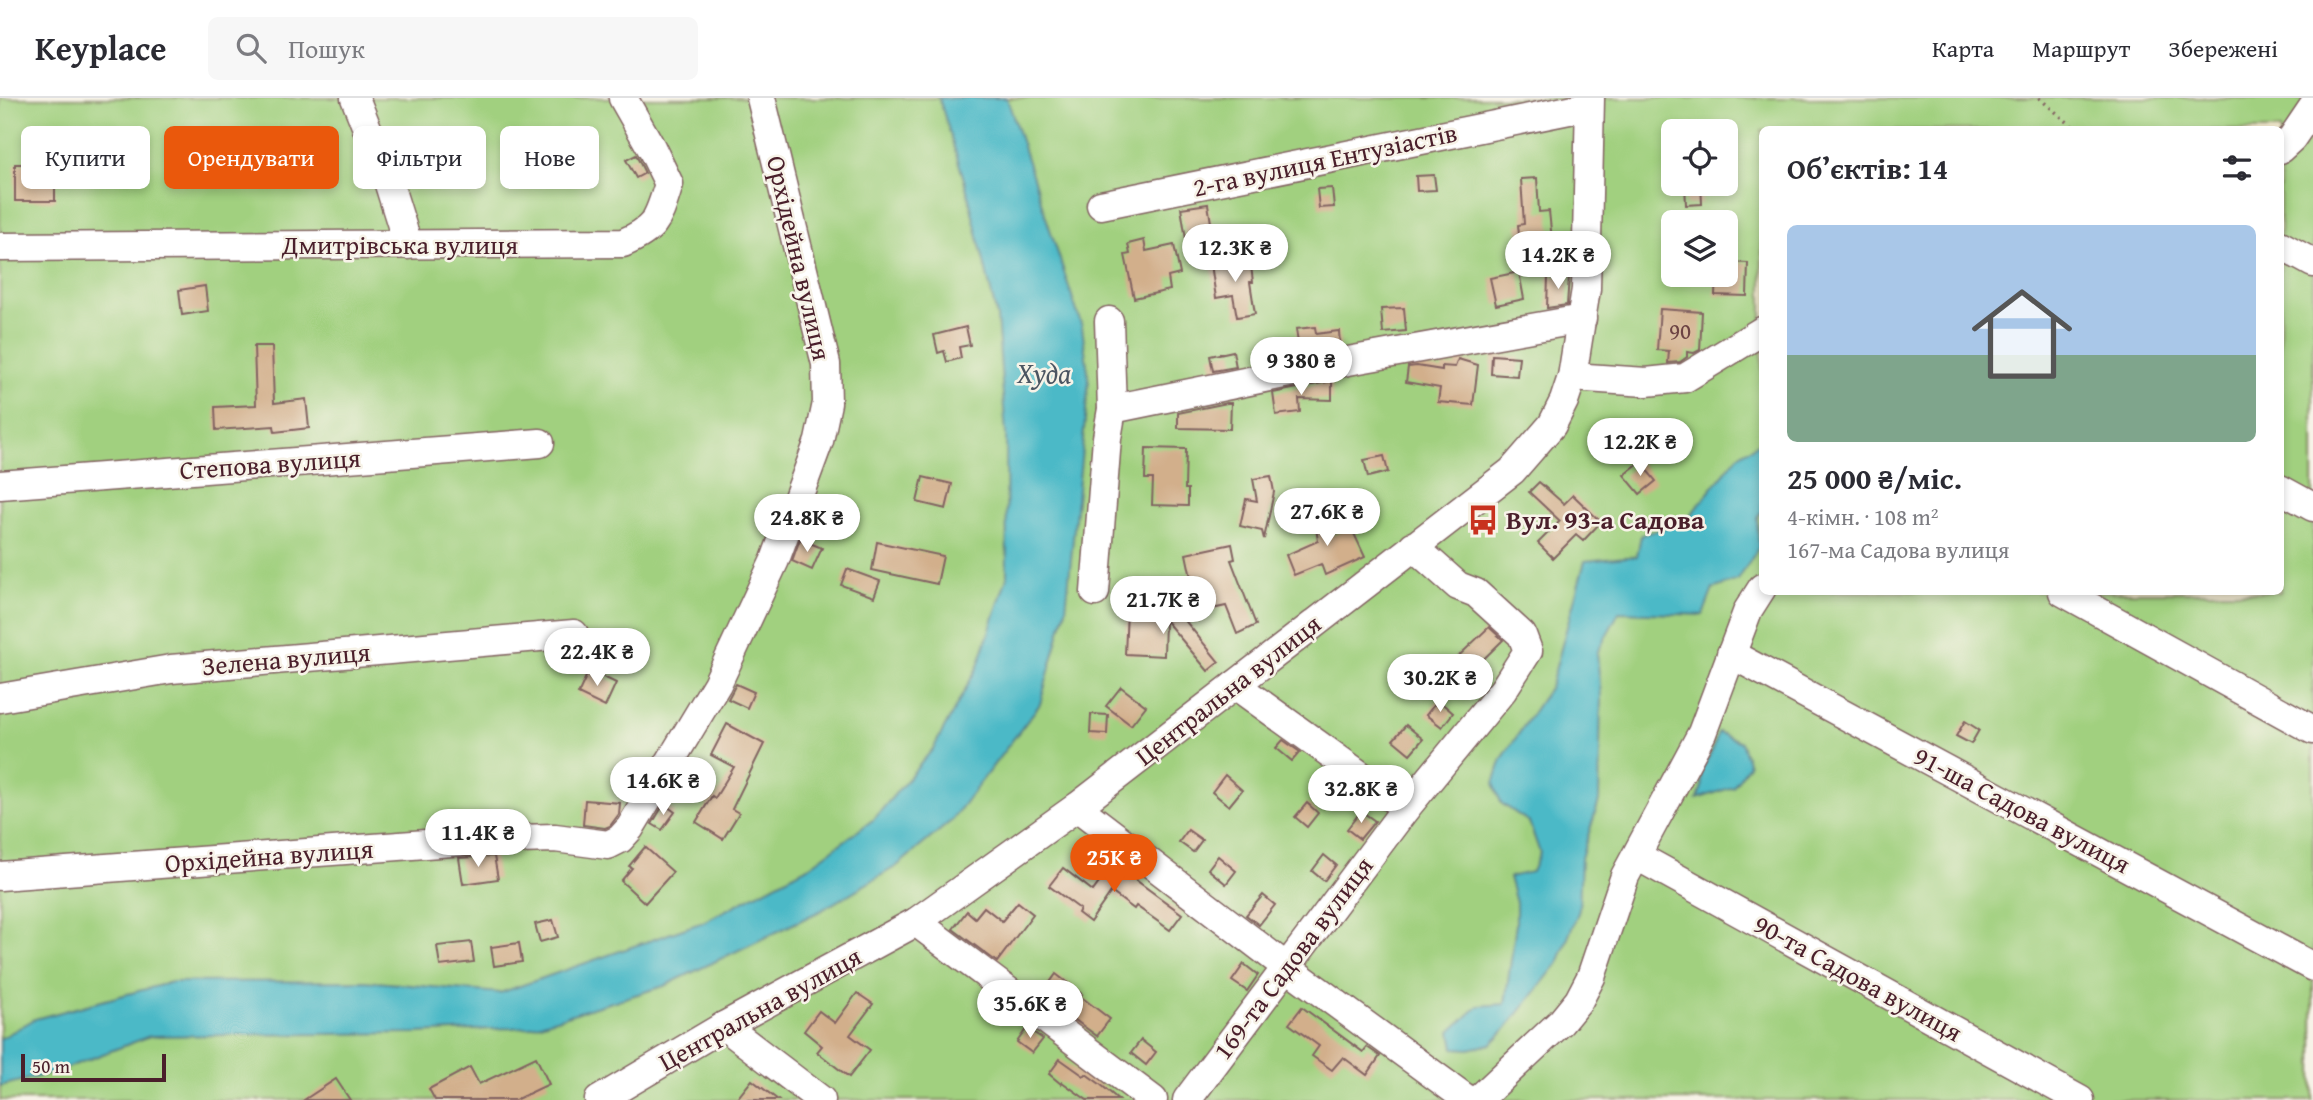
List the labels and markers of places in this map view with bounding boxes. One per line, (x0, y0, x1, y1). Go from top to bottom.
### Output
pin: 12.3K ₴ (1170, 225, 1300, 284)
pin: 14.2K ₴ (1493, 232, 1623, 291)
pin: 9 380 ₴ (1236, 338, 1366, 397)
pin: 12.2K ₴ (1575, 418, 1705, 478)
pin: 27.6K ₴ (1262, 489, 1392, 548)
pin: 24.8K ₴ (742, 494, 872, 554)
place label: Вул. 93-а Садова (1506, 500, 1705, 539)
bus stop icon: Вул. 93-а Садова (1466, 503, 1500, 537)
pin: 21.7K ₴ (1098, 576, 1228, 636)
pin: 22.4K ₴ (532, 628, 662, 688)
pin: 30.2K ₴ (1375, 654, 1505, 714)
pin: 14.6K ₴ (598, 758, 728, 817)
pin: 32.8K ₴ (1296, 766, 1426, 825)
pin: 11.4K ₴ (413, 810, 543, 869)
pin: 25K ₴ (1065, 834, 1163, 894)
pin: 35.6K ₴ (965, 981, 1095, 1040)

